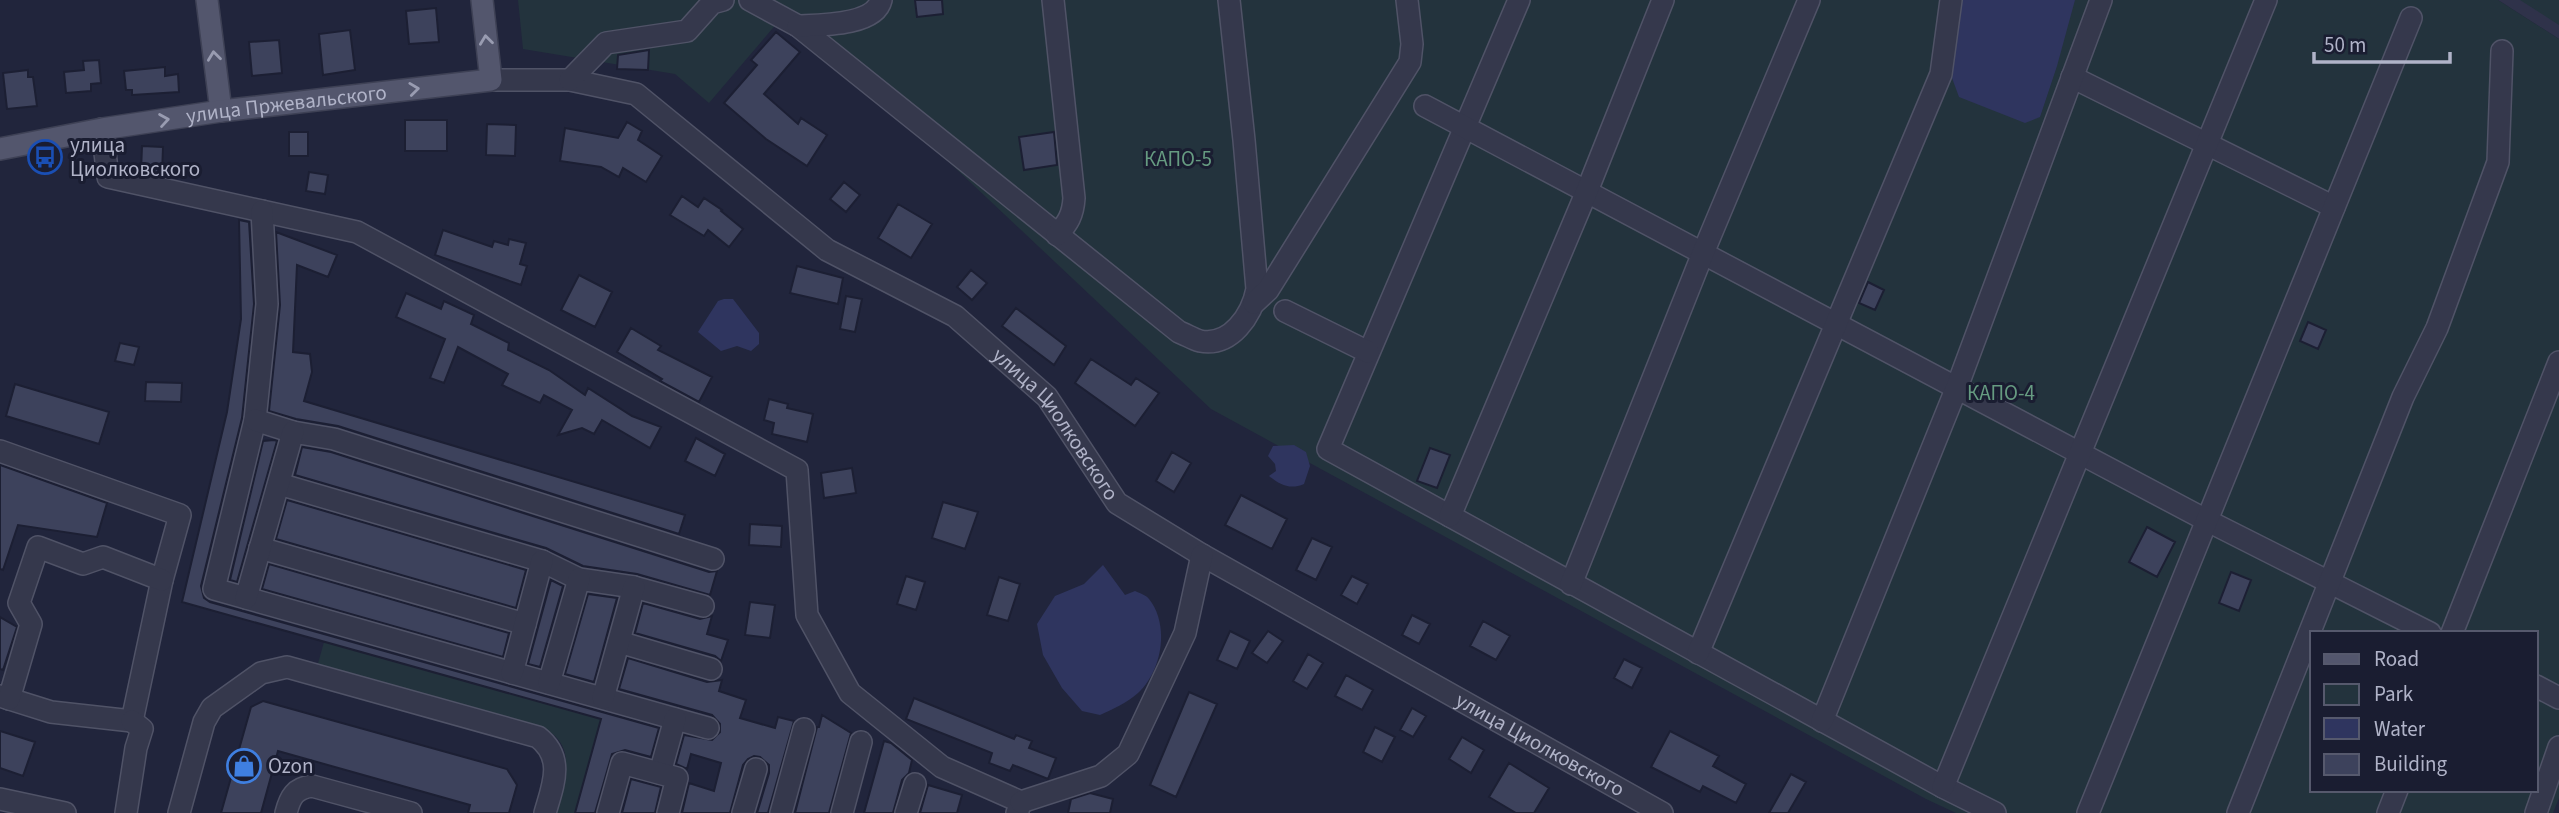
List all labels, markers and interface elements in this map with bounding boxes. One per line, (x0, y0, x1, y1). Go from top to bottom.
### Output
scale bar (2314, 21, 2450, 65)
text: 50 m (2324, 30, 2366, 60)
one-way arrow (479, 34, 494, 46)
one-way arrow (207, 50, 222, 62)
street label: улица Пржевальского (184, 77, 388, 131)
one-way arrow (408, 81, 419, 96)
one-way arrow (158, 113, 169, 128)
place label: улица Циолковского (70, 130, 200, 184)
bus stop icon: улица Циолковского (26, 138, 64, 176)
park label: КАПО-5 (1144, 144, 1212, 174)
street label: улица Циолковского (986, 341, 1126, 506)
park label: КАПО-4 (1967, 378, 2035, 408)
legend (2310, 631, 2538, 792)
text: Road (2374, 644, 2419, 674)
text: Park (2374, 679, 2414, 709)
street label: улица Циолковского (1450, 685, 1630, 804)
text: Water (2374, 714, 2426, 744)
shop icon: Ozon (225, 747, 263, 785)
text: Building (2374, 749, 2448, 779)
place label: Ozon (268, 751, 313, 781)

